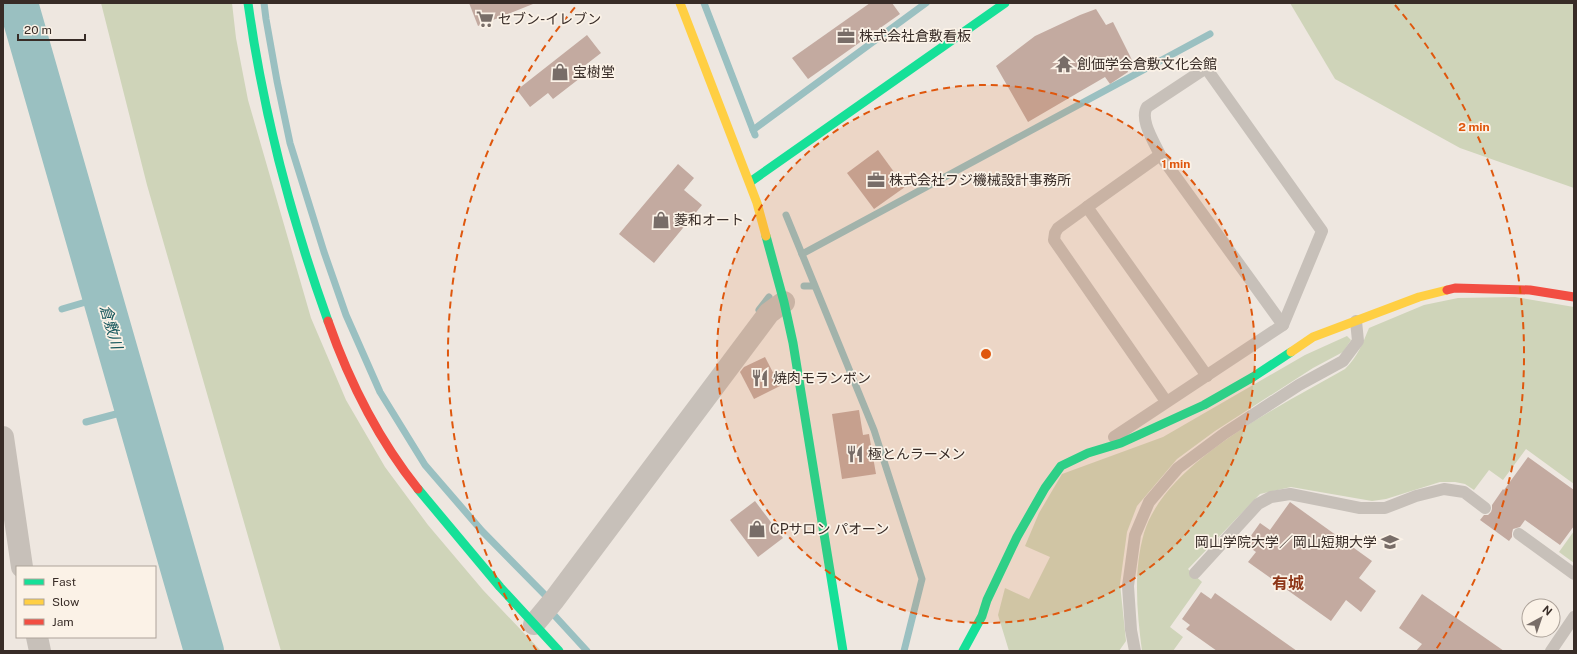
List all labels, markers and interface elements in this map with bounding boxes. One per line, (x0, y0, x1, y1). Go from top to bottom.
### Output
supermarket icon: セブン-イレブン (475, 9, 495, 29)
place label: セブン-イレブン (498, 11, 601, 27)
scale bar (18, 16, 85, 42)
text: 20 m (24, 23, 52, 37)
office icon: 株式会社倉敷看板 (836, 26, 856, 46)
place label: 株式会社倉敷看板 (859, 28, 971, 44)
temple icon: 創価学会倉敷文化会館 (1054, 54, 1074, 74)
place label: 創価学会倉敷文化会館 (1077, 56, 1217, 72)
shop icon: 宝樹堂 (550, 62, 570, 82)
place label: 宝樹堂 (573, 64, 615, 80)
text: 2 min (1458, 120, 1490, 134)
text: 1 min (1162, 157, 1190, 171)
office icon: 株式会社フジ機械設計事務所 (866, 170, 886, 190)
place label: 株式会社フジ機械設計事務所 (889, 172, 1071, 188)
shop icon: 菱和オート (651, 210, 671, 230)
place label: 菱和オート (674, 212, 744, 228)
water label: 倉敷川 (97, 303, 126, 353)
centre of rings (979, 347, 993, 361)
restaurant icon: 焼肉モランボン (750, 368, 770, 388)
place label: 焼肉モランボン (773, 370, 871, 386)
restaurant icon: 極とんラーメン (845, 444, 865, 464)
place label: 極とんラーメン (868, 446, 965, 462)
shop icon: CPサロン パオーン (747, 519, 767, 539)
place label: CPサロン パオーン (770, 521, 889, 537)
school or university icon: 岡山学院大学／岡山短期大学 (1380, 532, 1400, 552)
place label: 岡山学院大学／岡山短期大学 (1195, 534, 1377, 550)
legend (16, 566, 156, 638)
district label: 有城 (1272, 574, 1304, 593)
text: Fast (52, 575, 77, 589)
text: Slow (52, 595, 80, 609)
north arrow (1521, 598, 1561, 638)
text: N (1540, 603, 1555, 618)
text: Jam (52, 615, 74, 629)

